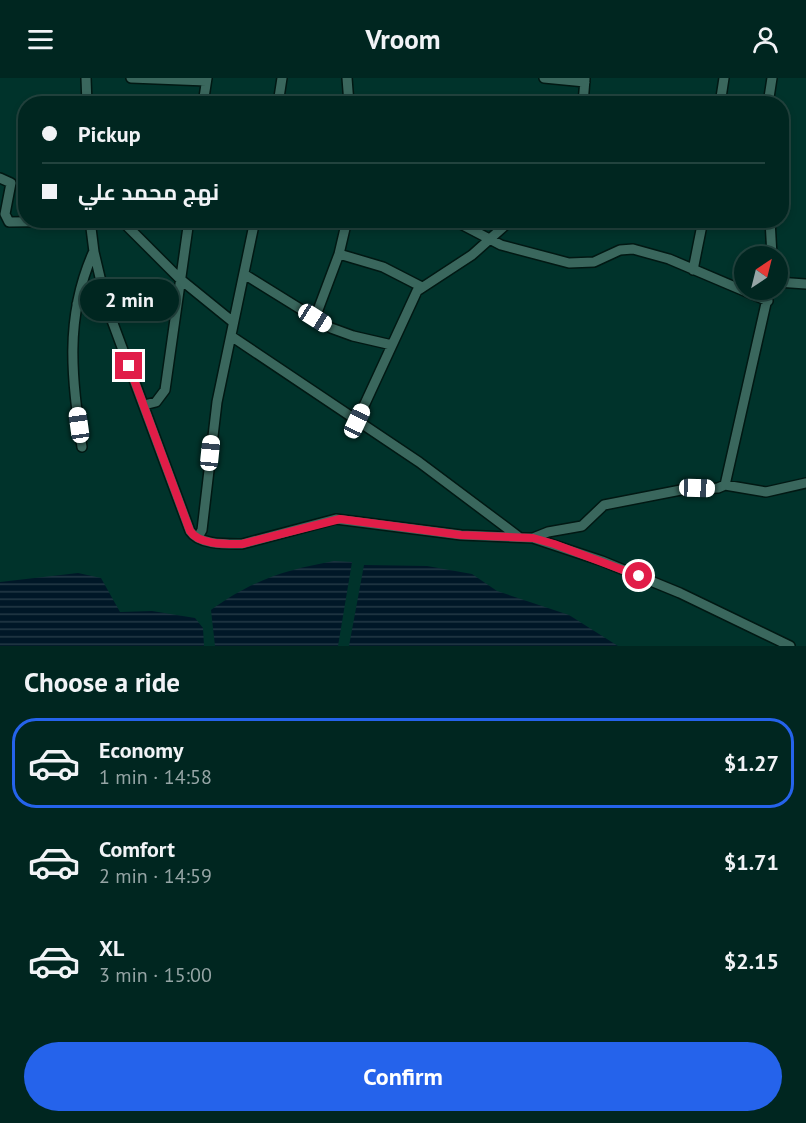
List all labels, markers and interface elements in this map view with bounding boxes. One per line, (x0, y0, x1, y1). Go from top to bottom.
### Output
text: Vroom (366, 22, 440, 56)
icon: menu (24, 23, 57, 56)
icon: person (749, 23, 782, 56)
text: Pickup (78, 120, 141, 148)
text: نهج محمد علي (78, 178, 219, 206)
north arrow (734, 246, 788, 300)
map controls (734, 246, 788, 300)
callout: 2 min (80, 279, 178, 321)
text: 2 min (105, 287, 154, 313)
car (295, 301, 335, 335)
route end (115, 352, 142, 379)
car (341, 401, 373, 441)
car (68, 406, 90, 444)
car (199, 434, 221, 472)
car (679, 478, 715, 498)
route start (625, 562, 652, 589)
text: Choose a ride (24, 665, 180, 699)
icon: car (27, 736, 81, 790)
text: Economy (99, 736, 183, 764)
text: $1.27 (724, 749, 779, 777)
text: 1 min · 14:58 (99, 764, 212, 790)
icon: car (27, 835, 81, 889)
text: Comfort (99, 835, 175, 863)
text: $1.71 (724, 848, 779, 876)
text: 2 min · 14:59 (99, 863, 212, 889)
icon: car (27, 934, 81, 988)
text: XL (99, 934, 124, 962)
text: $2.15 (724, 947, 779, 975)
text: 3 min · 15:00 (99, 962, 212, 988)
button: Confirm (24, 1042, 782, 1111)

